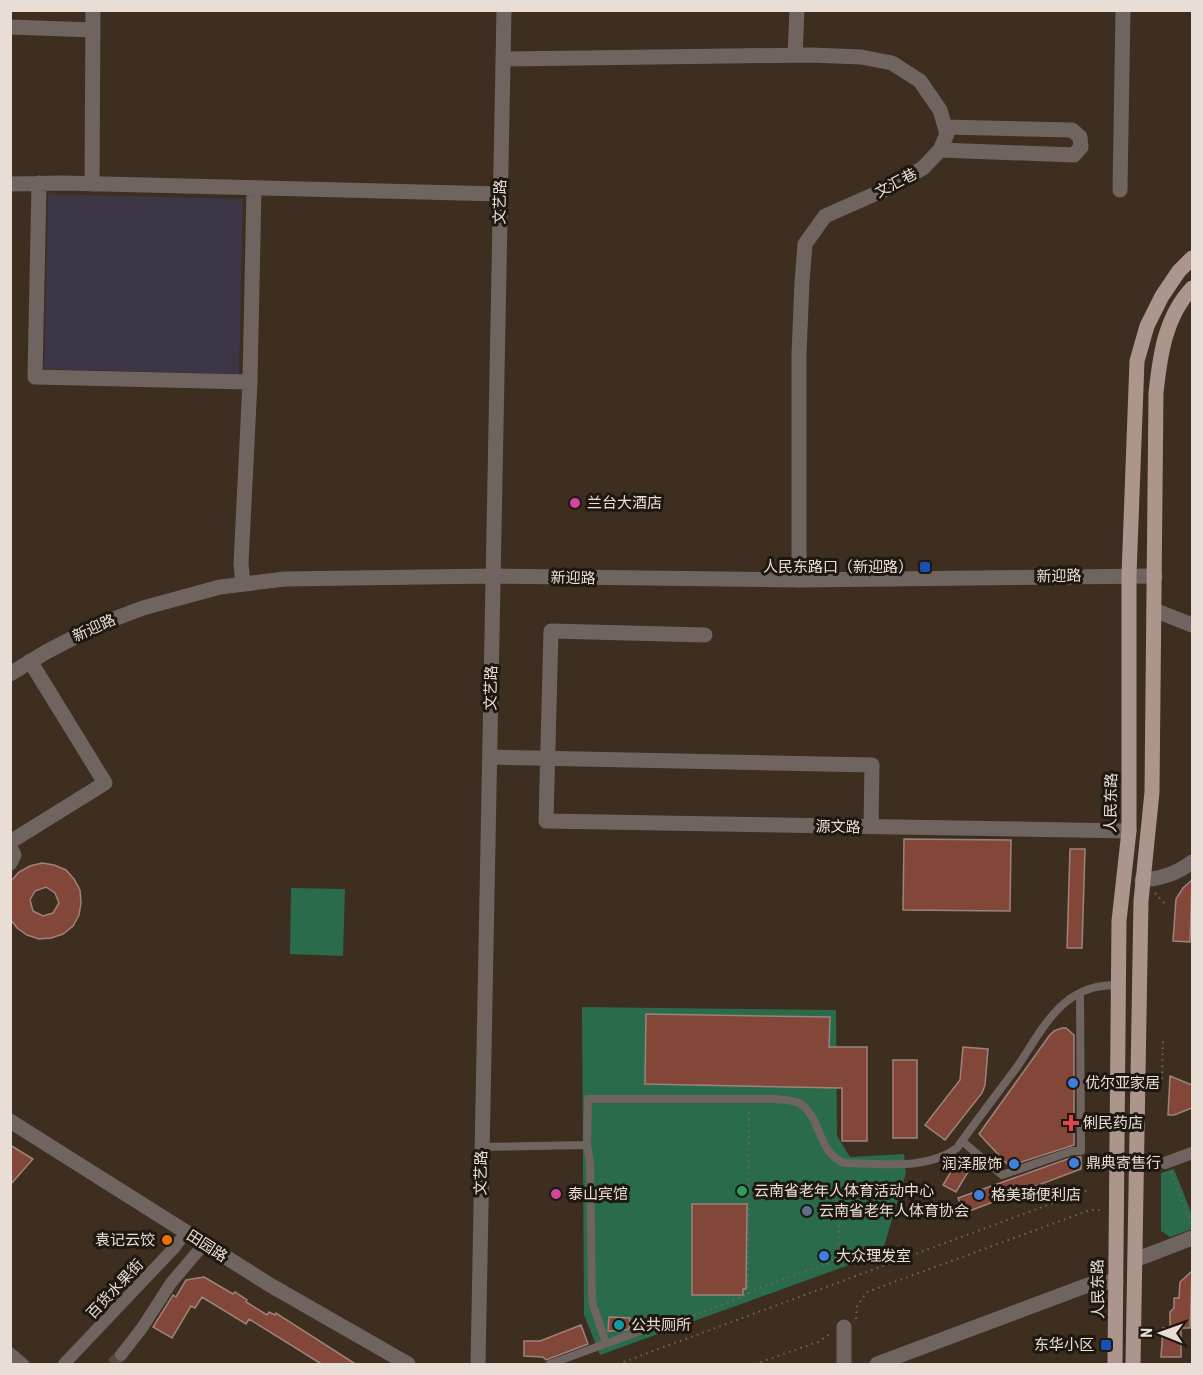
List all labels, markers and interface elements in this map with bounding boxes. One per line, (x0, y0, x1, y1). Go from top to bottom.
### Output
street label: 文汇巷 (872, 164, 920, 202)
street label: 文艺路 (491, 179, 509, 225)
place label: 兰台大酒店 (587, 494, 662, 512)
marker: 兰台大酒店 (568, 496, 582, 510)
place label: 人民东路口（新迎路） (763, 558, 913, 576)
marker: 人民东路口（新迎路） (918, 560, 932, 574)
street label: 新迎路 (1036, 567, 1082, 585)
street label: 新迎路 (550, 569, 596, 587)
street label: 新迎路 (70, 611, 118, 645)
street label: 文艺路 (482, 665, 500, 711)
street label: 人民东路 (1101, 773, 1121, 833)
street label: 源文路 (815, 818, 861, 836)
place label: 优尔亚家居 (1085, 1074, 1160, 1092)
marker: 优尔亚家居 (1066, 1076, 1080, 1090)
place label: 俐民药店 (1083, 1114, 1143, 1132)
marker: 俐民药店 (1064, 1116, 1078, 1130)
street label: 文艺路 (472, 1150, 490, 1196)
place label: 鼎典寄售行 (1086, 1154, 1161, 1172)
place label: 润泽服饰 (942, 1155, 1002, 1173)
marker: 鼎典寄售行 (1067, 1156, 1081, 1170)
marker: 润泽服饰 (1007, 1157, 1021, 1171)
place label: 云南省老年人体育活动中心 (754, 1182, 934, 1200)
marker: 云南省老年人体育活动中心 (735, 1184, 749, 1198)
place label: 泰山宾馆 (568, 1185, 628, 1203)
place label: 格美琦便利店 (991, 1186, 1081, 1204)
marker: 泰山宾馆 (549, 1187, 563, 1201)
marker: 格美琦便利店 (972, 1188, 986, 1202)
place label: 云南省老年人体育协会 (819, 1202, 969, 1220)
marker: 云南省老年人体育协会 (800, 1204, 814, 1218)
street label: 田园路 (183, 1226, 231, 1266)
place label: 袁记云饺 (95, 1231, 155, 1249)
marker: 袁记云饺 (160, 1233, 174, 1247)
place label: 大众理发室 (836, 1247, 911, 1265)
marker: 大众理发室 (817, 1249, 831, 1263)
street label: 百货水果街 (83, 1255, 147, 1323)
street label: 人民东路 (1088, 1259, 1108, 1319)
north arrow (1131, 1303, 1191, 1363)
place label: 公共厕所 (631, 1316, 691, 1334)
marker: 公共厕所 (612, 1318, 626, 1332)
text: N (1137, 1328, 1156, 1338)
place label: 东华小区 (1034, 1336, 1094, 1354)
marker: 东华小区 (1099, 1338, 1113, 1352)

